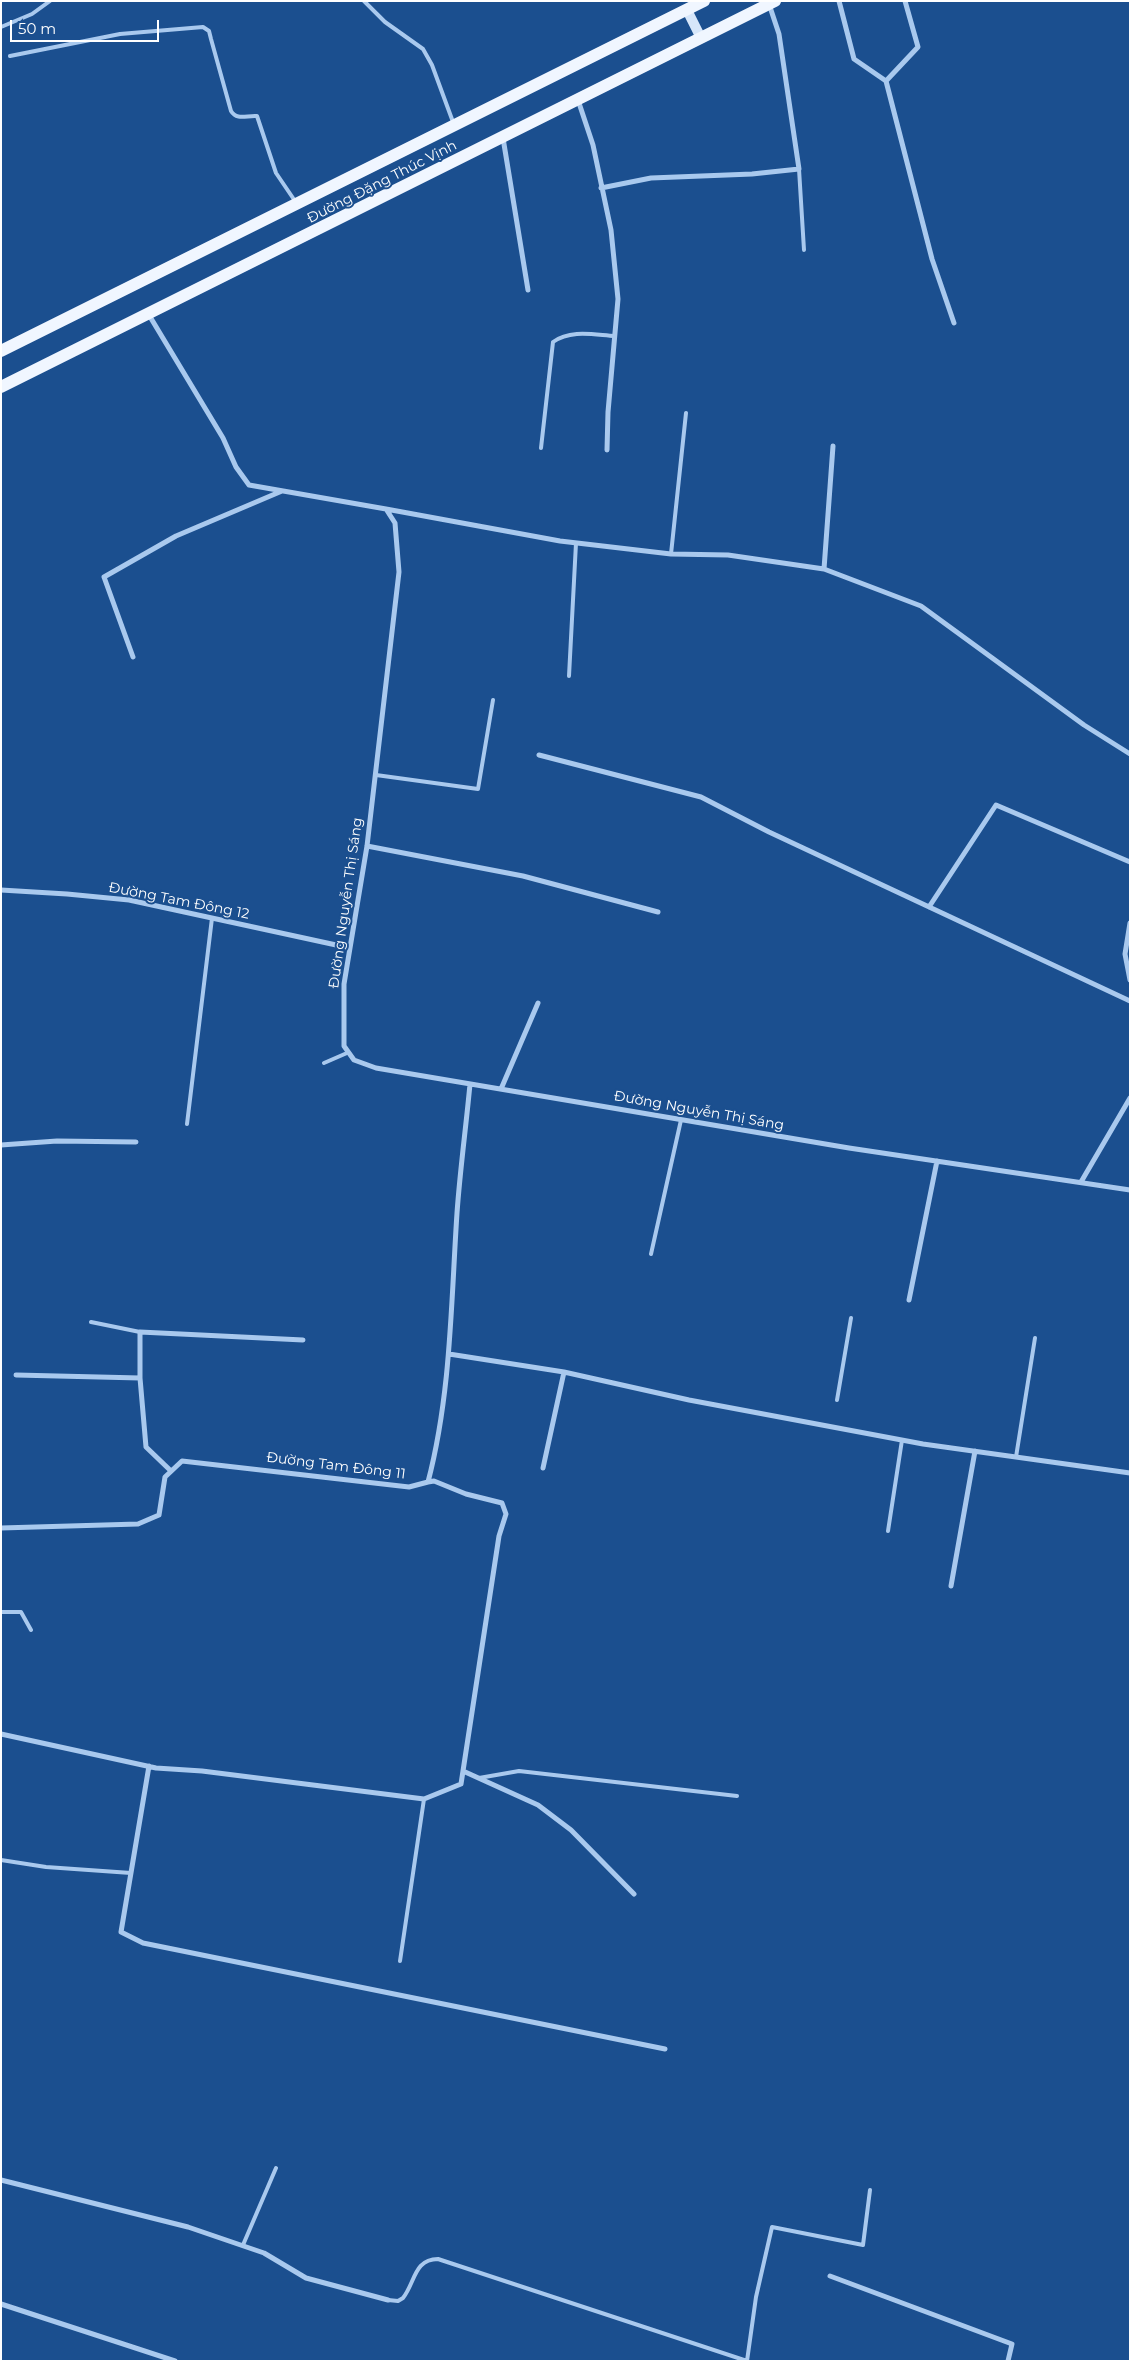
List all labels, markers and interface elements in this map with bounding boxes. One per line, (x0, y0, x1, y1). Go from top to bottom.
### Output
scale bar (12, 10, 161, 42)
text: 50 m (18, 19, 56, 38)
street label: Đường Đặng Thúc Vịnh (304, 137, 460, 227)
street label: Đường Nguyễn Thị Sáng (326, 816, 366, 990)
street label: Đường Tam Đông 12 (107, 879, 251, 923)
street label: Đường Nguyễn Thị Sáng (613, 1088, 785, 1134)
street label: Đường Tam Đông 11 (265, 1449, 407, 1483)

